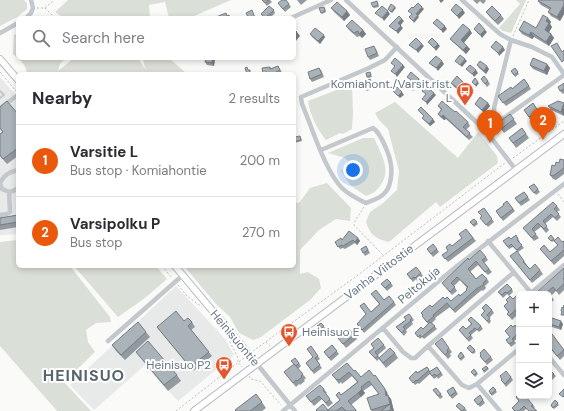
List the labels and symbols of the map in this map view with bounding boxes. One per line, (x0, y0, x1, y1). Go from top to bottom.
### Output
place label: Komiahont./Varsit.rist. L (331, 76, 452, 106)
bus stop icon: Komiahont./Varsit.rist. L (455, 81, 475, 106)
pin: 2 (530, 107, 556, 140)
pin: 1 (477, 110, 503, 143)
your location (343, 160, 363, 180)
street label: Vanha Viitostie (341, 241, 417, 303)
street label: Peltokuja (395, 263, 443, 307)
street label: Heinisuontie (207, 306, 263, 370)
bus stop icon: Heinisuo E (279, 322, 299, 347)
place label: Heinisuo E (302, 324, 360, 340)
bus stop icon: Heinisuo P2 (214, 355, 234, 380)
place label: Heinisuo P2 (146, 357, 211, 373)
district label: HEINISUO (43, 365, 125, 386)

